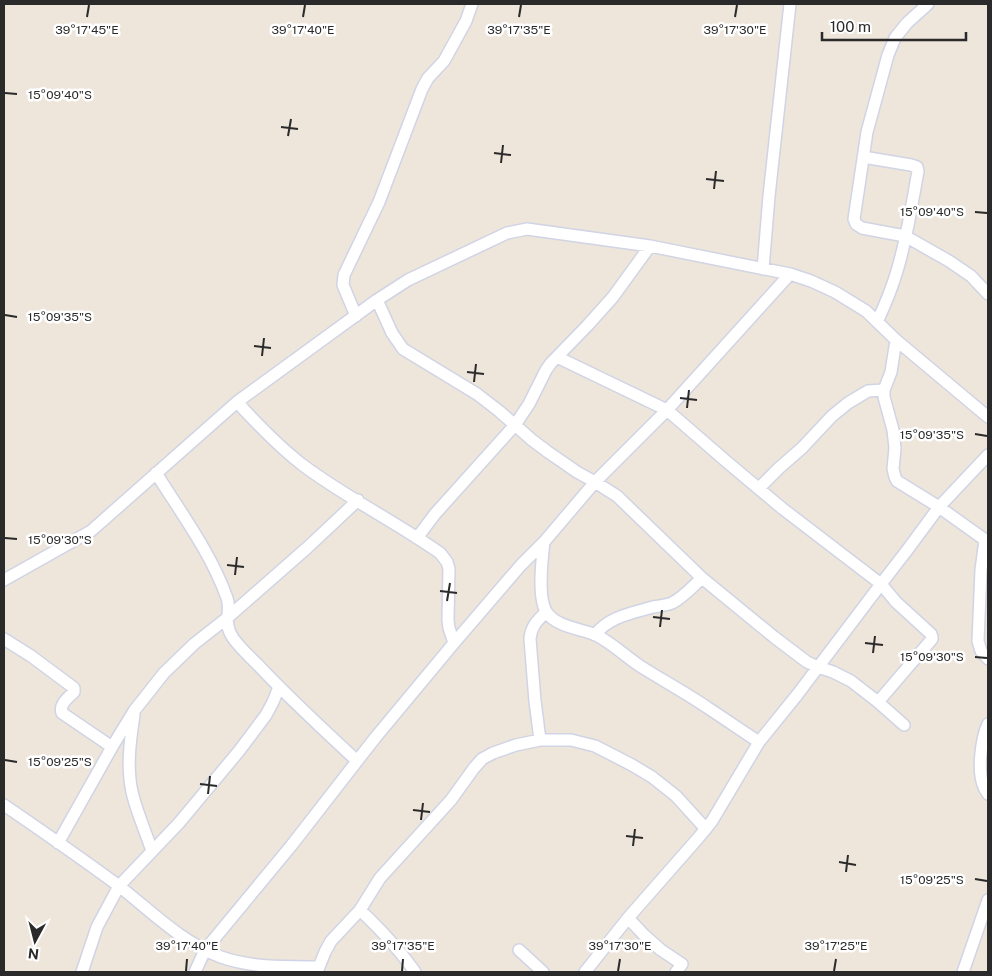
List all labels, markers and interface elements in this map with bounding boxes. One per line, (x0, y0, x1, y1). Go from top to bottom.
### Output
scale bar (822, 10, 966, 42)
text: 100 m (830, 18, 871, 35)
text: 39°17'45"E (55, 23, 119, 37)
text: 39°17'40"E (271, 23, 335, 37)
text: 39°17'35"E (487, 23, 551, 37)
text: 39°17'30"E (704, 23, 766, 37)
text: 15°09'40"S (28, 88, 92, 102)
text: 15°09'40"S (900, 205, 964, 219)
text: 15°09'35"S (28, 310, 92, 324)
text: 15°09'35"S (900, 428, 964, 442)
text: 15°09'30"S (28, 533, 92, 547)
text: 15°09'30"S (900, 650, 964, 664)
text: 15°09'25"S (28, 755, 92, 769)
text: 15°09'25"S (900, 873, 964, 887)
north arrow (10, 916, 60, 966)
text: 39°17'40"E (155, 939, 219, 953)
text: 39°17'35"E (371, 939, 435, 953)
text: 39°17'30"E (589, 939, 651, 953)
text: 39°17'25"E (805, 939, 868, 953)
text: N (27, 945, 40, 963)

